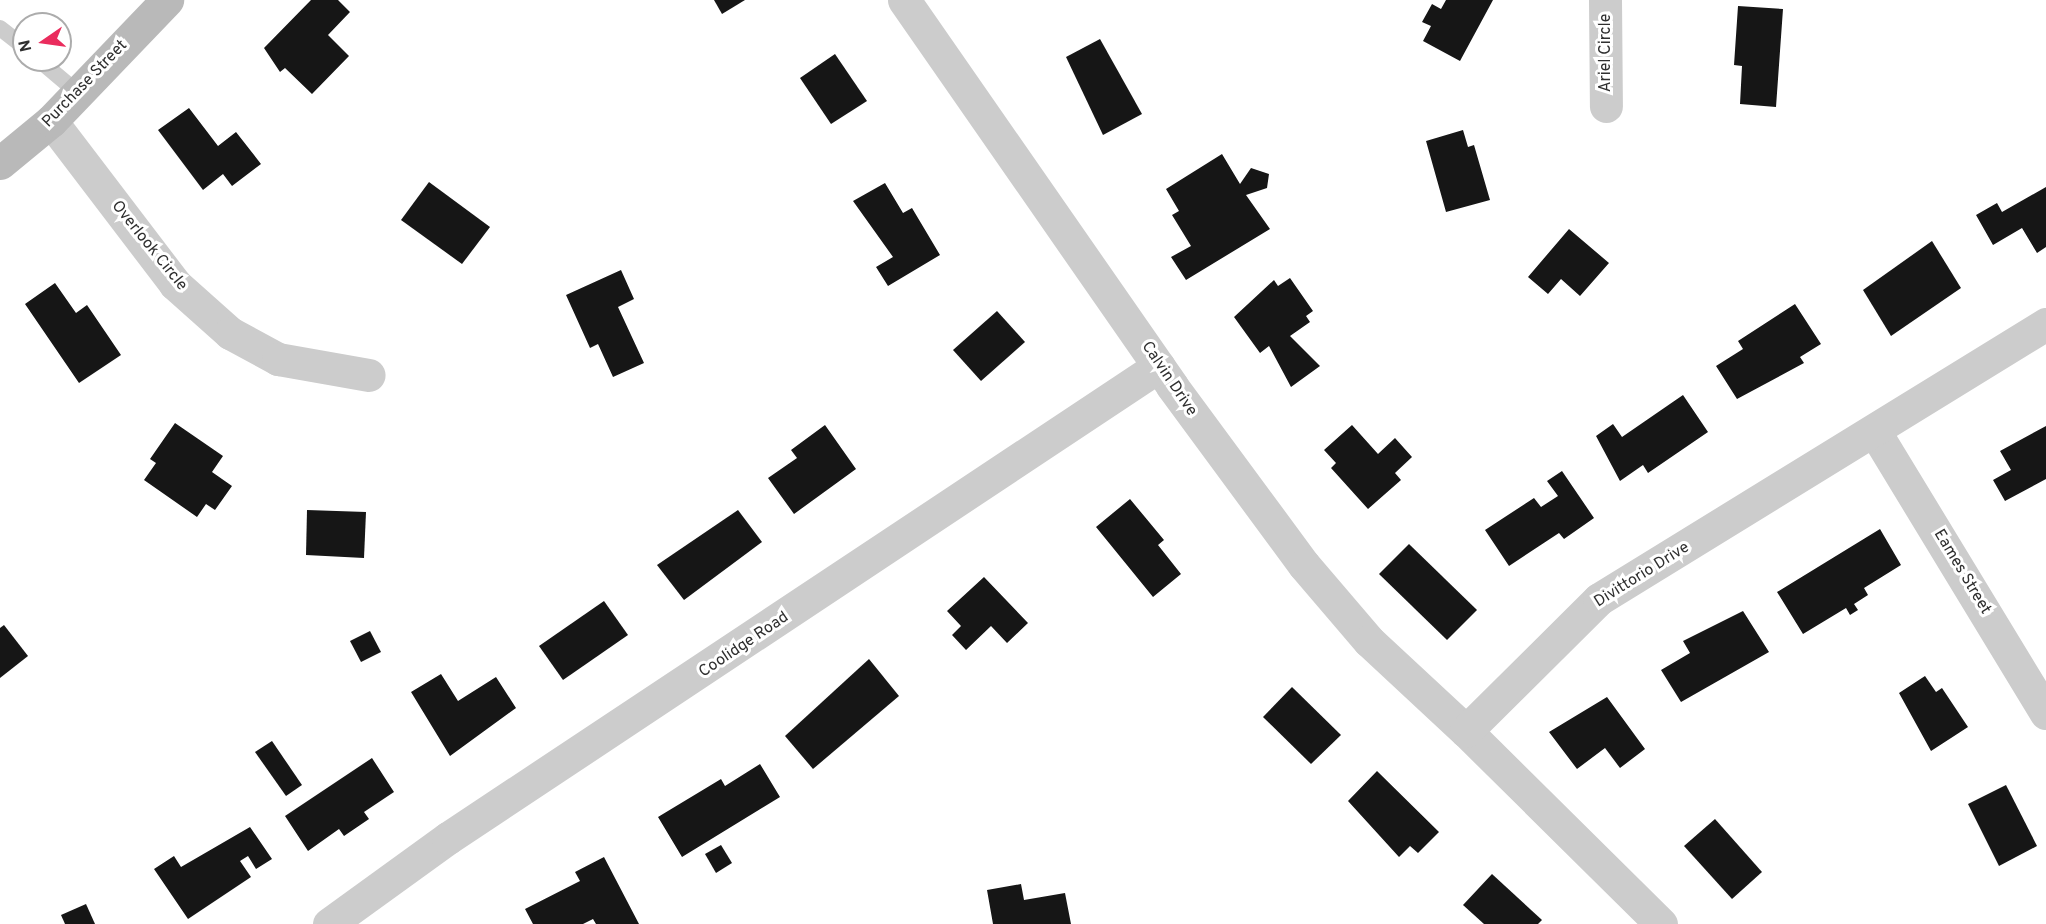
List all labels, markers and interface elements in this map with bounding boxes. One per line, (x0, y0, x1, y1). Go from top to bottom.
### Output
north arrow (12, 12, 72, 72)
street label: Ariel Circle (1596, 14, 1616, 92)
street label: Purchase Street (38, 36, 132, 132)
text: N (15, 38, 37, 53)
street label: Overlook Circle (107, 197, 191, 295)
street label: Calvin Drive (1137, 338, 1201, 420)
street label: Eames Street (1929, 526, 1995, 618)
street label: Divittorio Drive (1591, 538, 1693, 612)
street label: Coolidge Road (695, 608, 793, 682)

